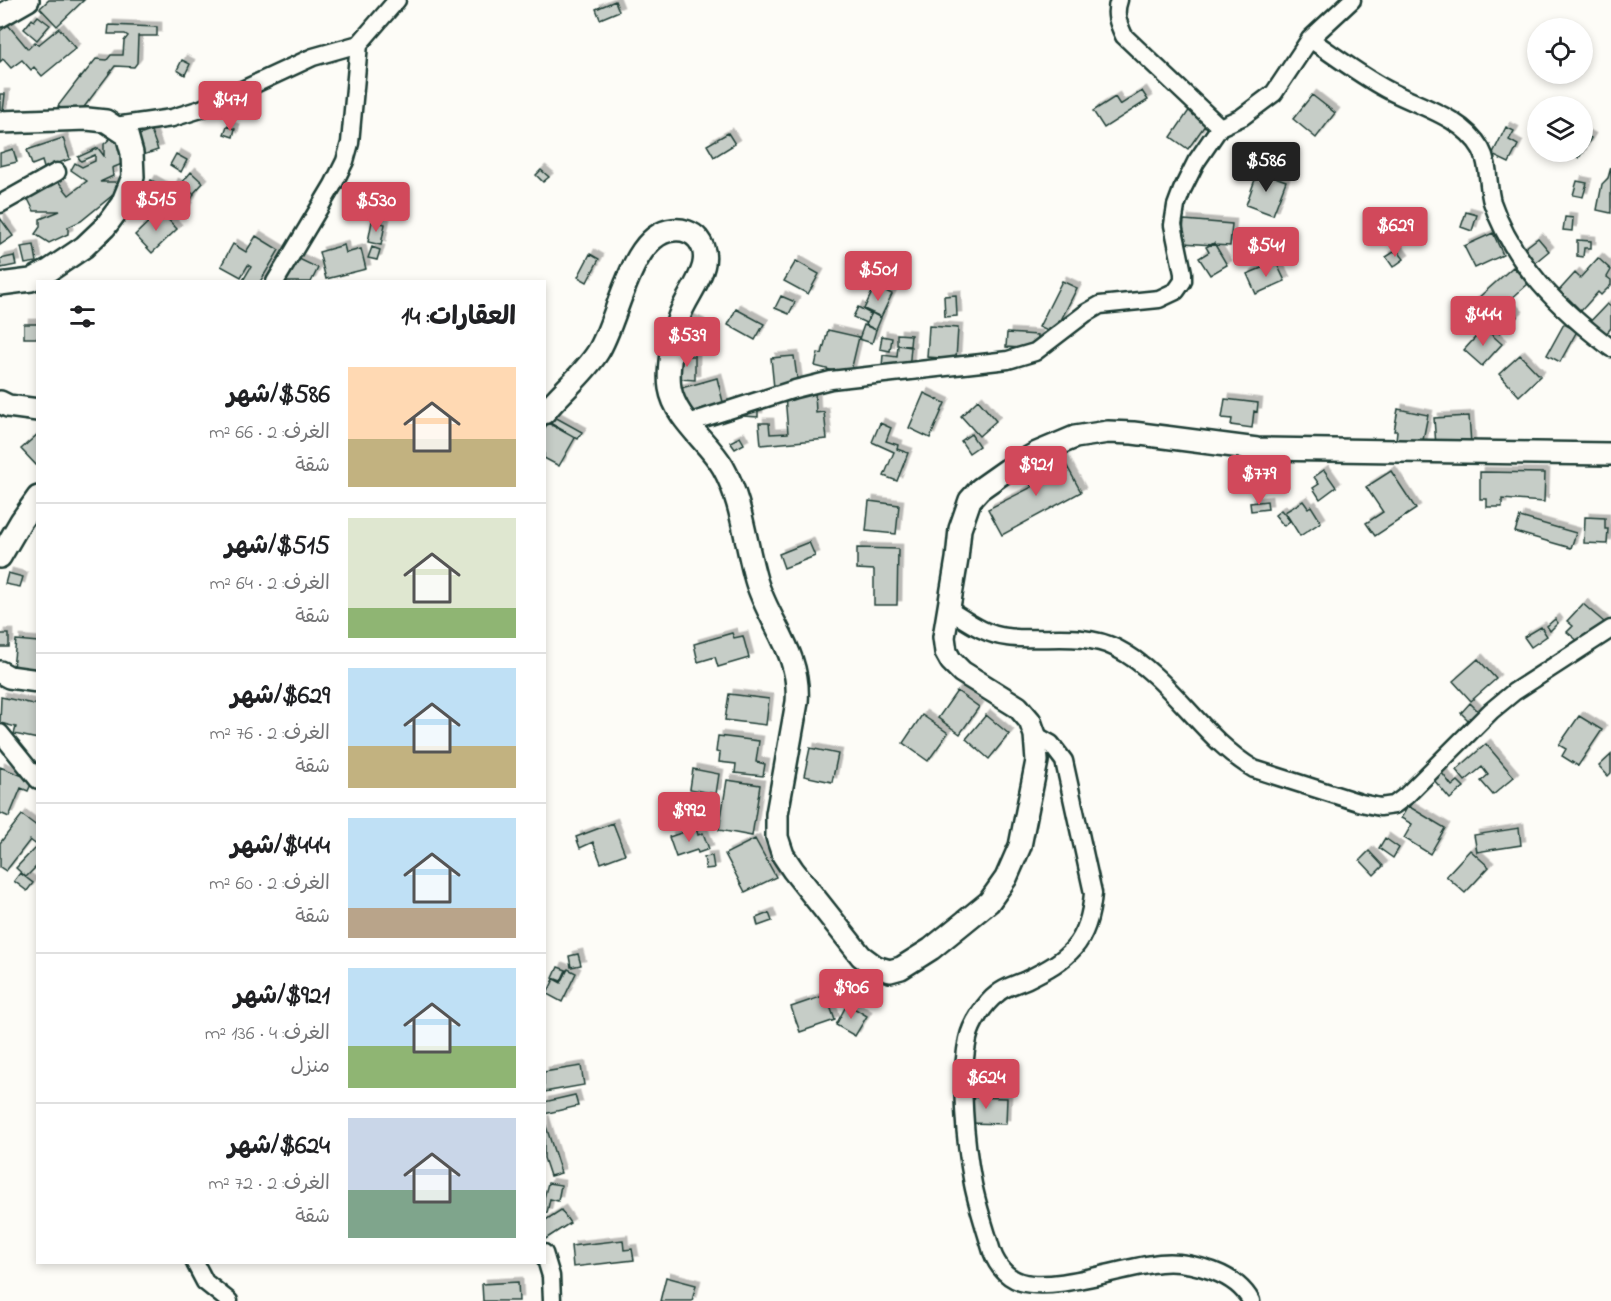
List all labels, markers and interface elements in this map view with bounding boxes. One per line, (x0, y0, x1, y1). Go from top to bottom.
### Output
map controls (1527, 18, 1593, 162)
button: locate (1527, 18, 1593, 84)
pin: $471 (194, 81, 266, 132)
text: $471 (213, 86, 247, 115)
button: layers (1527, 96, 1593, 162)
pin: $586 (1230, 142, 1302, 193)
text: $586 (1246, 147, 1286, 176)
pin: $515 (120, 181, 192, 232)
pin: $530 (340, 182, 412, 233)
text: $515 (135, 186, 177, 215)
text: $530 (356, 187, 396, 216)
pin: $629 (1359, 207, 1431, 258)
text: $629 (1377, 212, 1413, 241)
pin: $541 (1230, 227, 1302, 278)
text: $541 (1247, 232, 1285, 261)
pin: $501 (842, 251, 914, 302)
text: $501 (859, 256, 897, 285)
pin: $444 (1447, 296, 1519, 347)
text: العقارات: 14 (401, 299, 516, 337)
icon: filters (66, 300, 99, 333)
text: $444 (1465, 301, 1501, 330)
pin: $539 (651, 317, 723, 368)
text: $539 (668, 322, 706, 351)
text: $586/شهر (227, 377, 330, 415)
icon: home (396, 391, 468, 463)
text: الغرف: 2 · 66 m² (209, 419, 330, 448)
pin: $921 (1000, 446, 1072, 497)
text: $921 (1019, 451, 1053, 480)
text: شقة (295, 452, 330, 481)
pin: $779 (1223, 455, 1295, 506)
text: $779 (1242, 460, 1276, 489)
text: $515/شهر (225, 528, 330, 566)
icon: home (396, 542, 468, 614)
text: الغرف: 2 · 64 m² (209, 570, 330, 599)
text: شقة (295, 603, 330, 632)
text: $629/شهر (231, 678, 330, 716)
icon: home (396, 692, 468, 764)
text: الغرف: 2 · 76 m² (209, 720, 330, 749)
text: شقة (295, 753, 330, 782)
pin: $992 (653, 792, 725, 843)
text: $992 (672, 797, 706, 826)
text: $444/شهر (231, 828, 330, 866)
icon: home (396, 842, 468, 914)
text: الغرف: 2 · 60 m² (209, 870, 330, 899)
text: شقة (295, 903, 330, 932)
pin: $906 (815, 969, 887, 1020)
text: $906 (833, 974, 869, 1003)
text: $921/شهر (234, 978, 330, 1016)
icon: home (396, 992, 468, 1064)
text: الغرف: 4 · 136 m² (205, 1020, 330, 1049)
text: منزل (291, 1053, 330, 1082)
pin: $624 (950, 1059, 1022, 1110)
text: $624 (966, 1064, 1006, 1093)
text: $624/شهر (228, 1128, 330, 1166)
icon: home (396, 1142, 468, 1214)
text: الغرف: 2 · 72 m² (208, 1170, 330, 1199)
text: شقة (295, 1203, 330, 1232)

